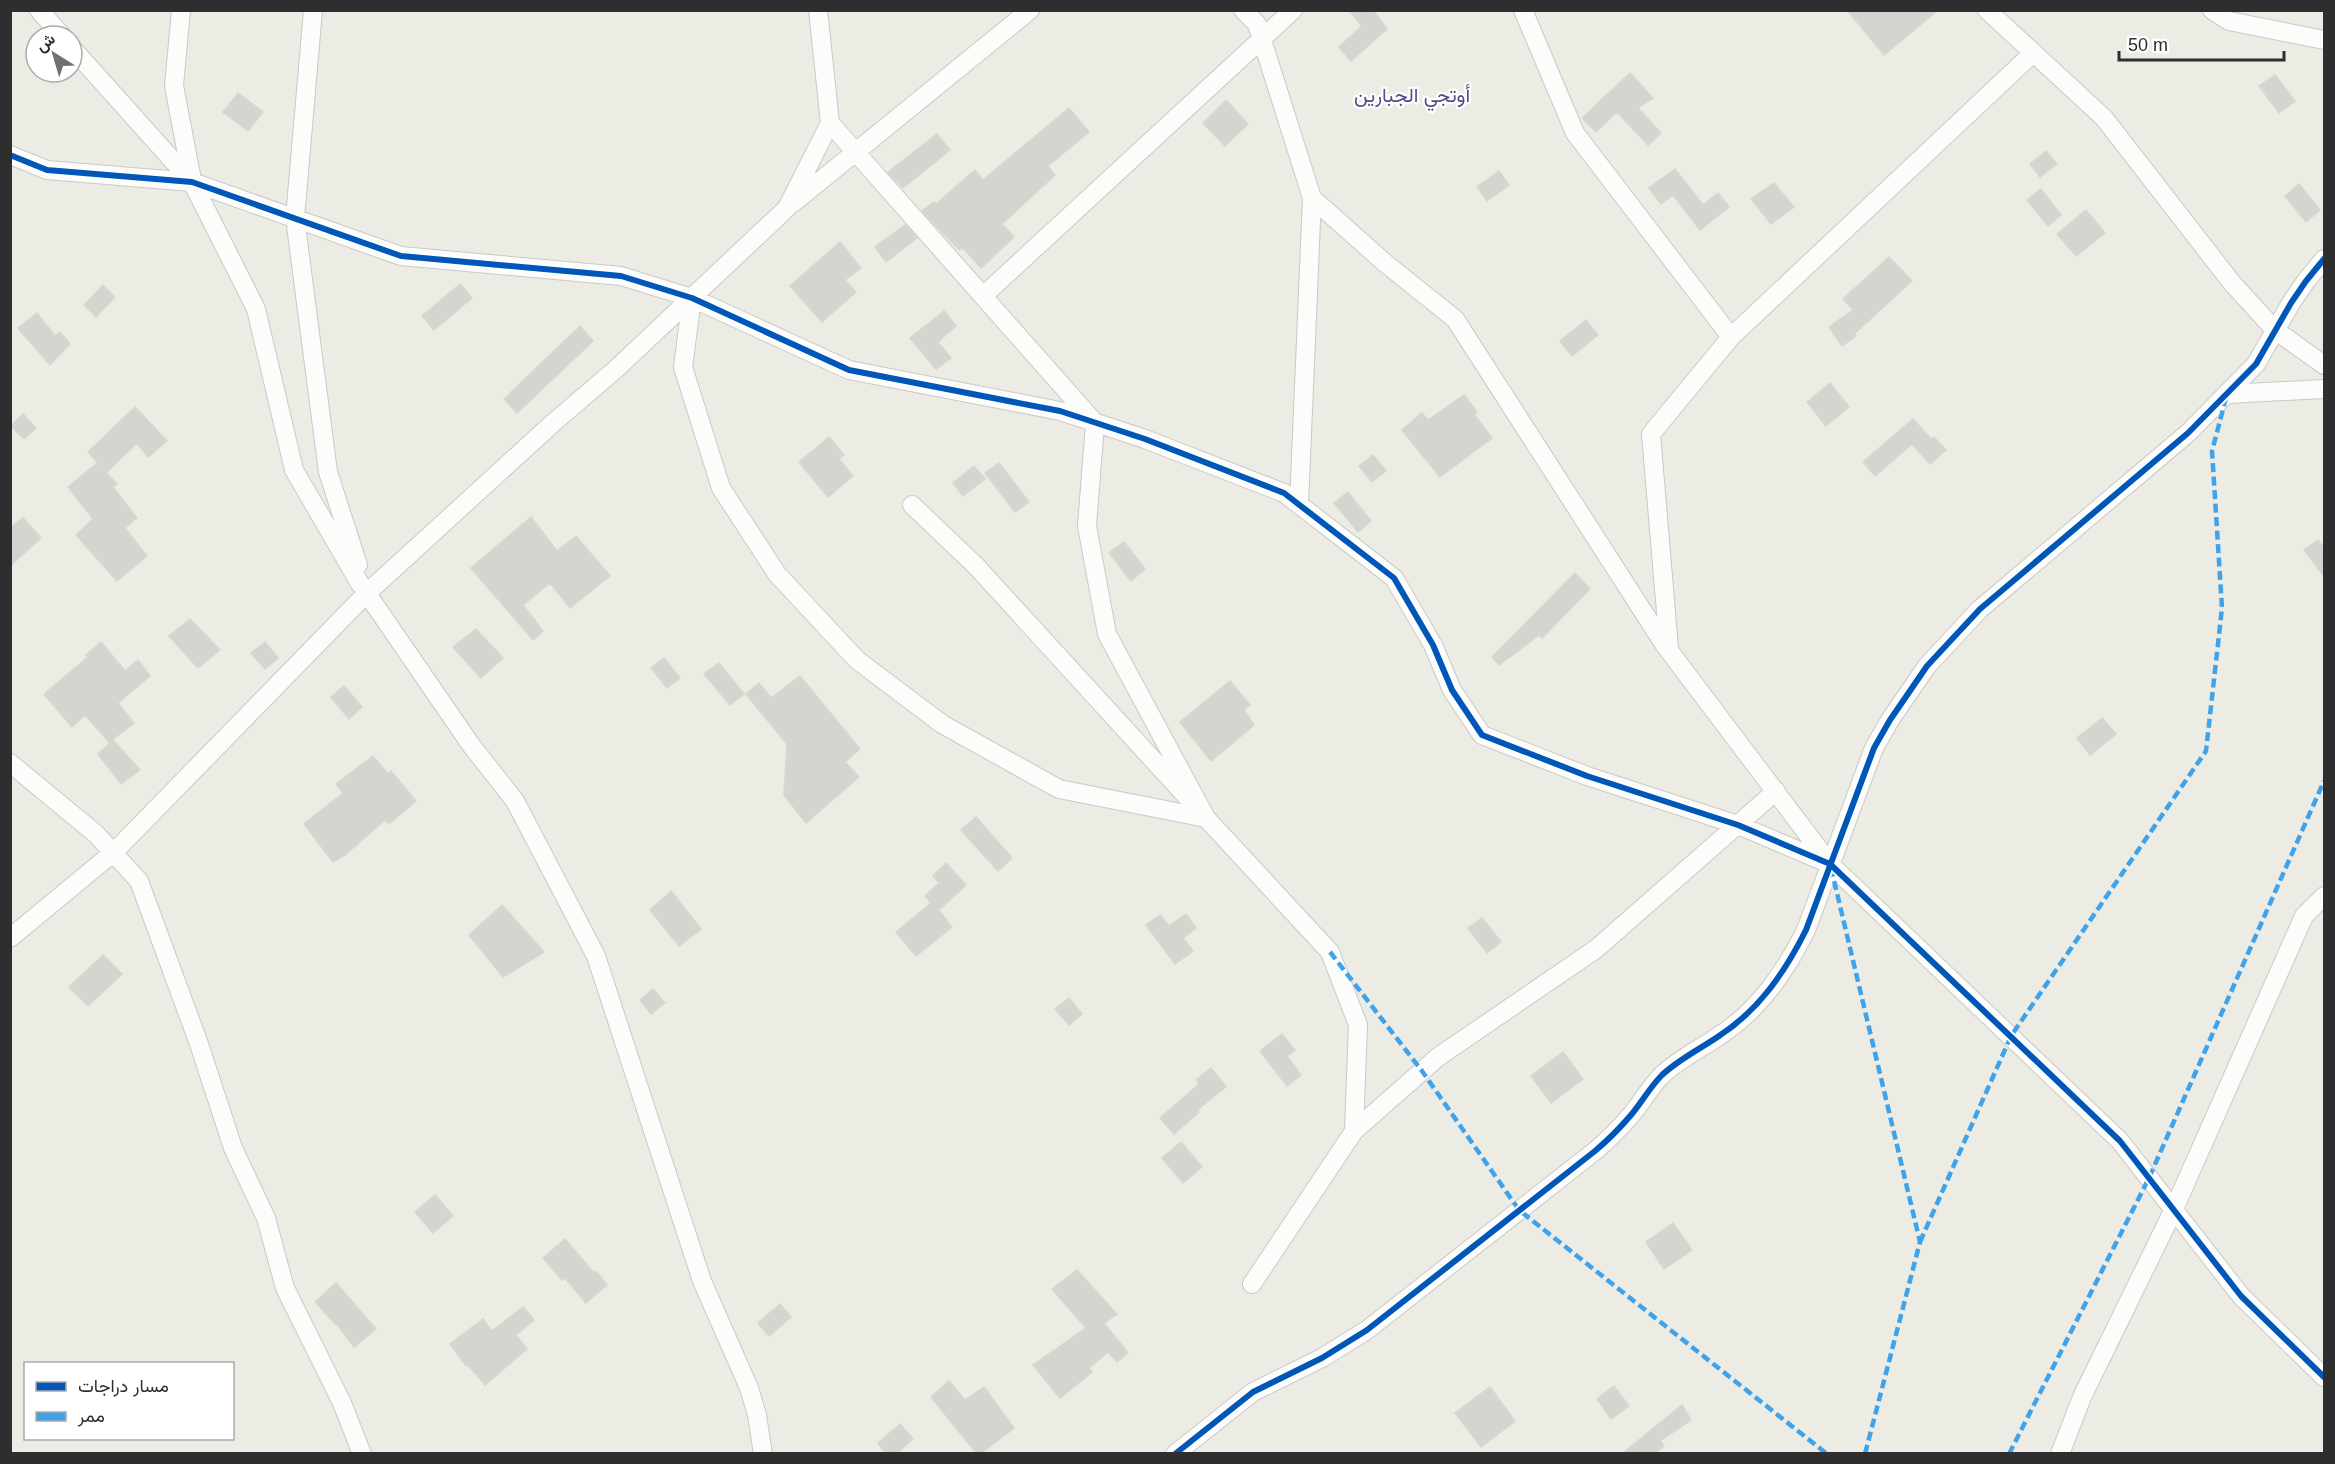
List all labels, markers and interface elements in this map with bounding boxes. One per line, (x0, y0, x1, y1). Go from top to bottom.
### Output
north arrow (24, 24, 84, 84)
scale bar (2119, 24, 2284, 62)
text: ش (32, 30, 59, 56)
text: 50 m (2128, 35, 2168, 55)
district label: أوتجي الجبارين (1354, 84, 1470, 112)
legend (24, 1362, 234, 1440)
text: مسار دراجات (78, 1376, 169, 1397)
text: ممر (77, 1406, 105, 1427)

